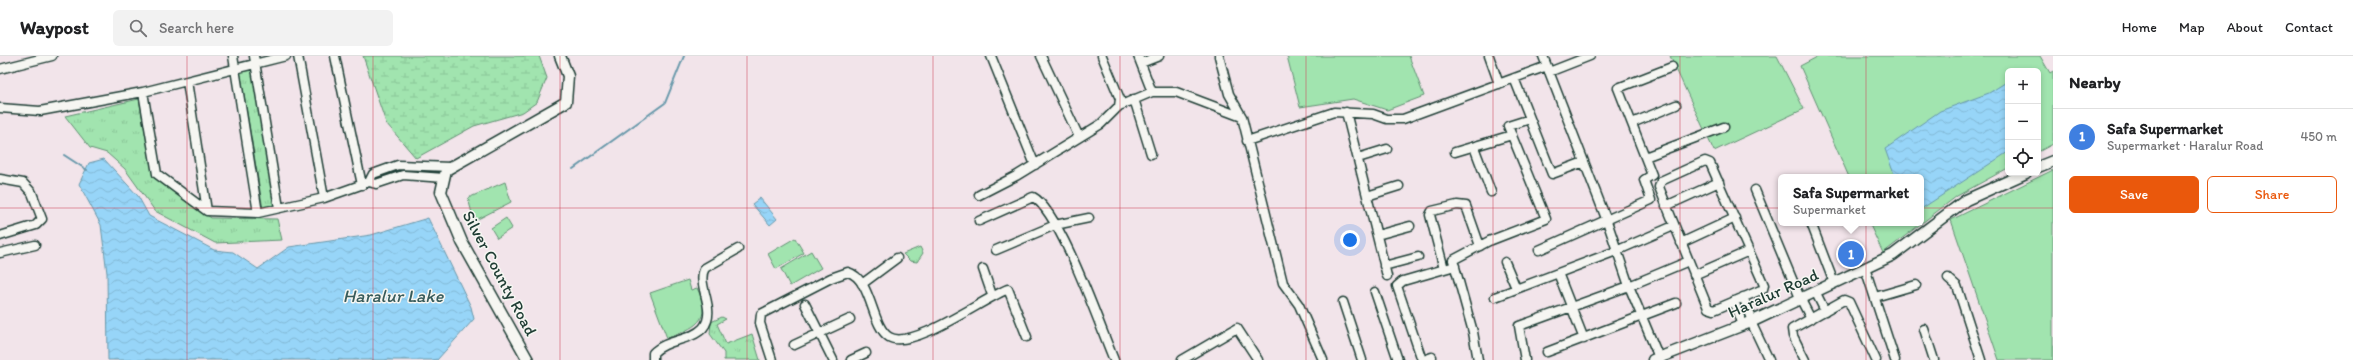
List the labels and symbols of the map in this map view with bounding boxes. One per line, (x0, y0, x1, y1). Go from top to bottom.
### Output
street label: Silver County Road (459, 207, 542, 340)
your location (1340, 230, 1360, 250)
pin: 1 (1838, 239, 1864, 269)
street label: Haralur Road (1725, 264, 1822, 322)
water label: Haralur Lake (343, 285, 445, 307)

